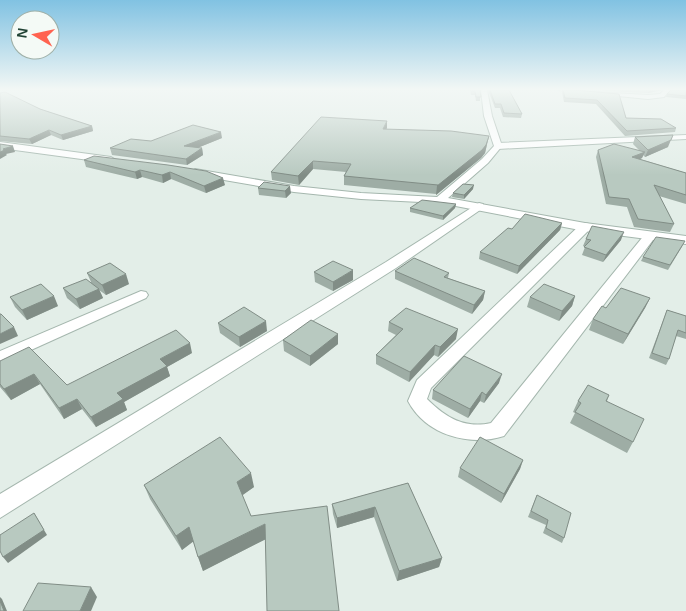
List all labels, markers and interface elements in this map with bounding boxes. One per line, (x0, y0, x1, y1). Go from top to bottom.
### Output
north arrow (10, 10, 60, 60)
text: N (13, 27, 31, 39)

